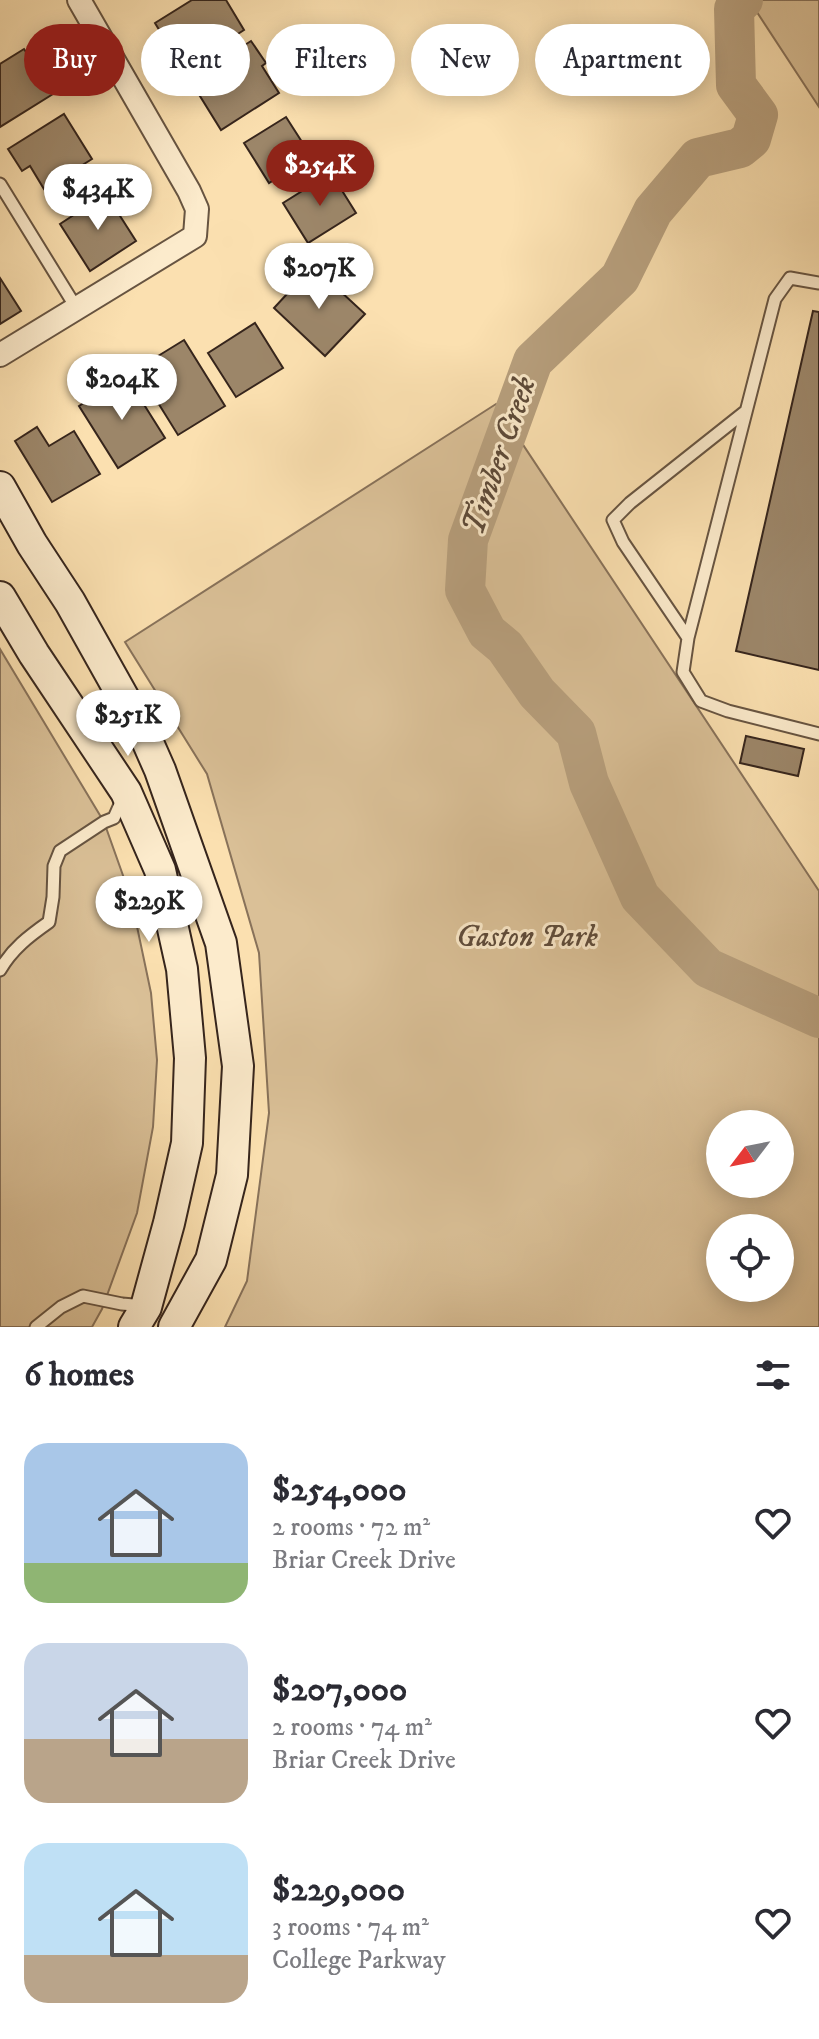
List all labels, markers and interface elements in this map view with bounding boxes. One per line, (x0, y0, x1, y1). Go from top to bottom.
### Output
chip: Buy (24, 24, 125, 96)
chip: Rent (141, 24, 250, 96)
chip: Filters (266, 24, 395, 96)
chip: New (411, 24, 519, 96)
chip: Apartment (535, 24, 710, 96)
pin: $254K (264, 140, 376, 208)
text: $254K (284, 149, 356, 182)
pin: $434K (42, 164, 154, 232)
text: $434K (62, 173, 134, 206)
pin: $207K (263, 243, 375, 311)
text: $207K (283, 252, 355, 285)
pin: $204K (66, 354, 178, 422)
text: $204K (85, 363, 159, 396)
water label: Timber Creek (454, 371, 546, 541)
pin: $251K (72, 690, 184, 758)
text: $251K (94, 699, 162, 732)
pin: $229K (93, 876, 205, 944)
text: $229K (114, 885, 184, 918)
park label: Gaston Park (456, 919, 598, 956)
north arrow (706, 1110, 794, 1198)
map controls (706, 1110, 794, 1302)
button: locate (706, 1214, 794, 1302)
icon: filters (751, 1353, 795, 1397)
text: 6 homes (24, 1354, 134, 1396)
text: $254,000 (272, 1469, 407, 1511)
icon: home (88, 1475, 184, 1571)
icon: heart (751, 1501, 795, 1545)
text: 2 rooms · 72 m² (272, 1511, 430, 1544)
text: Briar Creek Drive (272, 1544, 456, 1577)
text: $207,000 (272, 1669, 407, 1711)
icon: home (88, 1675, 184, 1771)
icon: heart (751, 1701, 795, 1745)
text: 2 rooms · 74 m² (272, 1711, 432, 1744)
text: Briar Creek Drive (272, 1744, 456, 1777)
text: $229,000 (272, 1869, 405, 1911)
icon: home (88, 1875, 184, 1971)
icon: heart (751, 1901, 795, 1945)
text: 3 rooms · 74 m² (272, 1911, 429, 1944)
text: College Parkway (272, 1944, 446, 1977)

